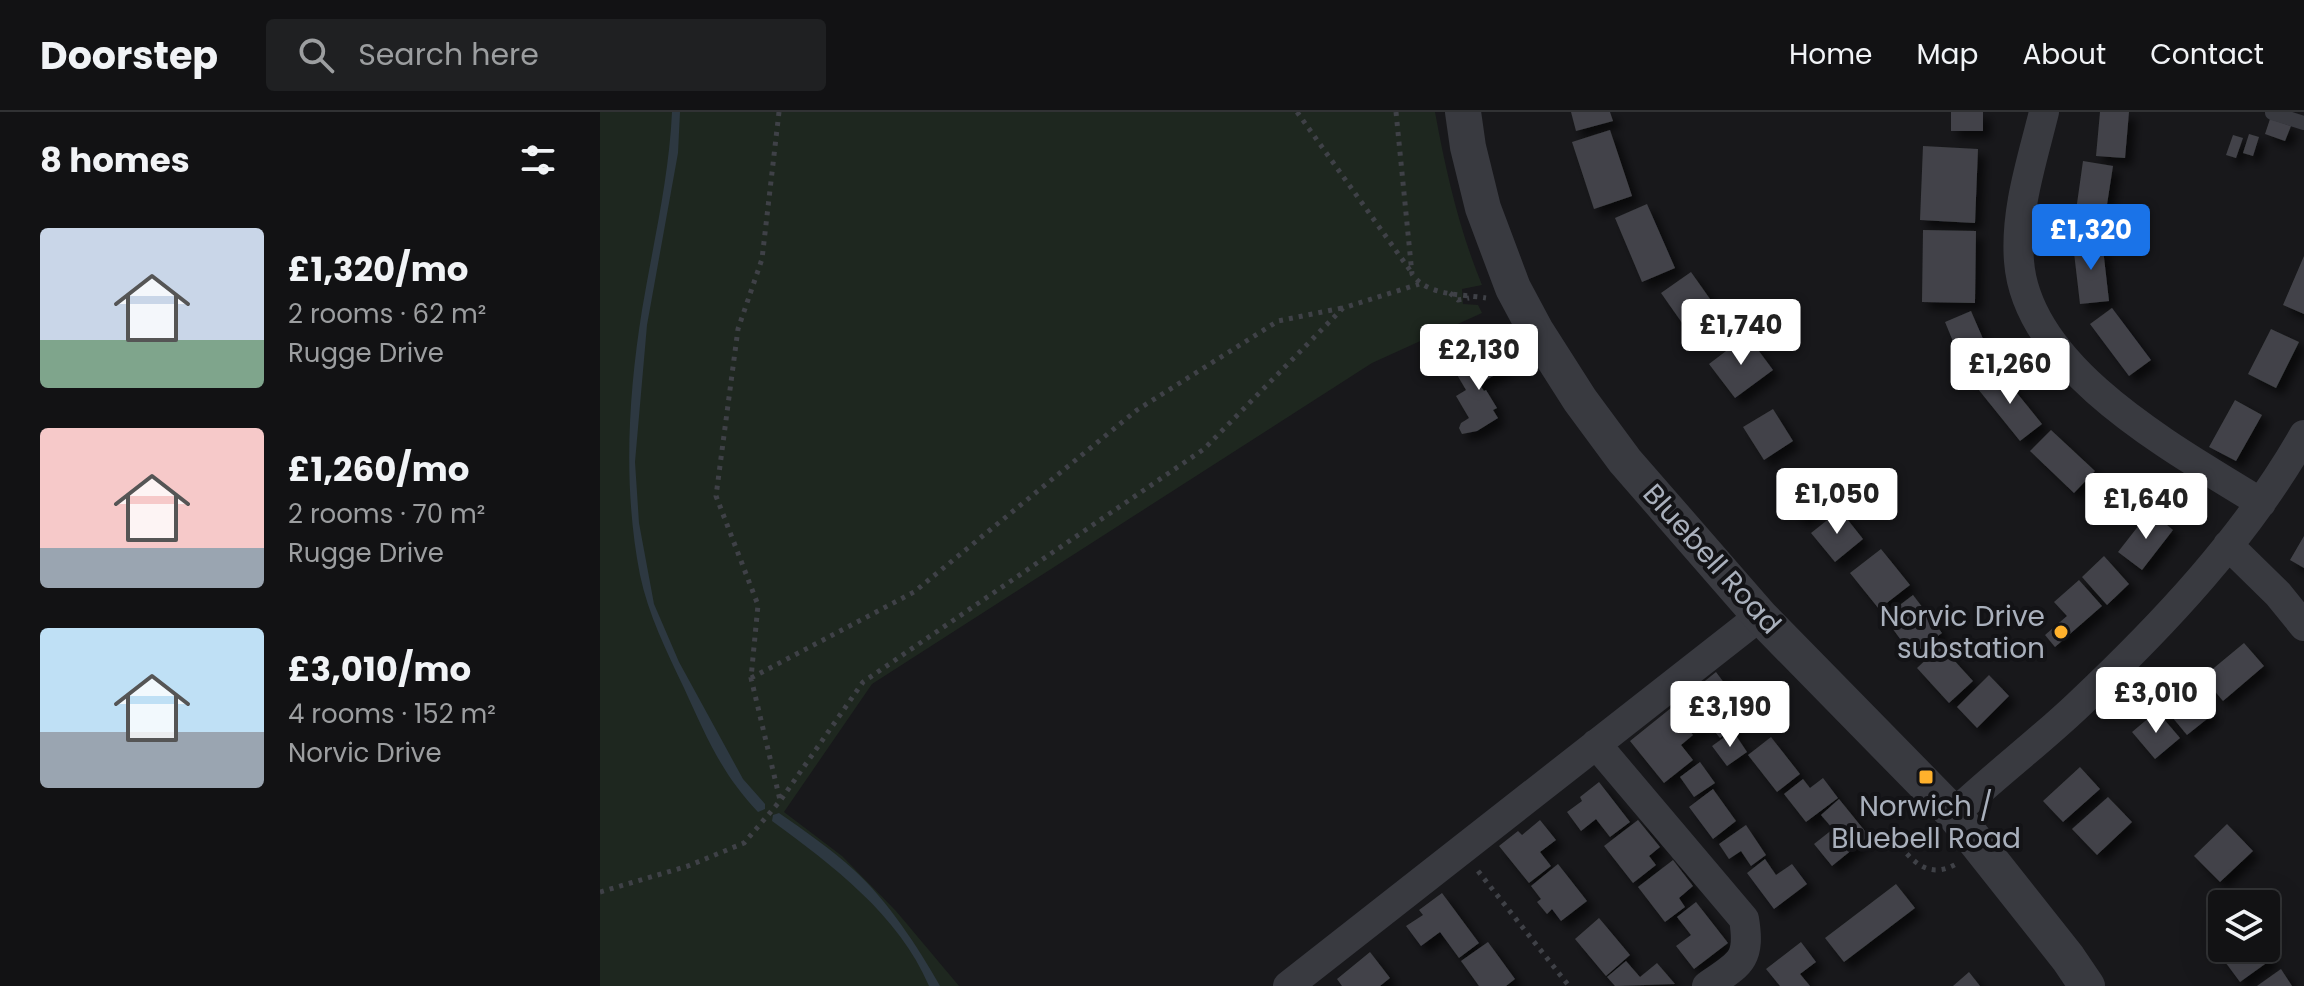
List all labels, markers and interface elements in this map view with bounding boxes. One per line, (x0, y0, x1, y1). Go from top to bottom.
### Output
search box (266, 19, 826, 91)
text: Doorstep (40, 29, 218, 82)
icon: search (294, 33, 338, 77)
text: Search here (358, 33, 539, 76)
text: Home (1789, 35, 1872, 74)
text: Map (1916, 35, 1978, 74)
text: About (2022, 35, 2106, 74)
text: Contact (2150, 35, 2264, 74)
text: 8 homes (40, 136, 190, 184)
icon: filters (516, 138, 560, 182)
pin: £1,320 (2026, 204, 2156, 272)
text: £1,320 (2050, 212, 2132, 248)
text: £1,320/mo (288, 245, 468, 293)
icon: home (104, 260, 200, 356)
text: 2 rooms · 62 m² (288, 296, 486, 332)
pin: £1,740 (1676, 299, 1806, 367)
text: £1,740 (1700, 307, 1782, 343)
pin: £2,130 (1414, 324, 1544, 392)
text: £2,130 (1438, 332, 1520, 368)
text: Rugge Drive (288, 335, 444, 371)
pin: £1,260 (1945, 338, 2075, 406)
text: £1,260 (1969, 346, 2051, 382)
text: £1,260/mo (288, 445, 469, 493)
icon: home (104, 460, 200, 556)
pin: £1,050 (1772, 468, 1902, 536)
pin: £1,640 (2081, 473, 2211, 541)
street label: Bluebell Road (1634, 475, 1790, 643)
text: £1,050 (1794, 476, 1880, 512)
text: £1,640 (2103, 481, 2189, 517)
text: 2 rooms · 70 m² (288, 496, 485, 532)
text: Rugge Drive (288, 535, 444, 571)
place label: Norvic Drive substation (1880, 597, 2045, 668)
marker: Norvic Drive substation (2052, 623, 2070, 641)
text: £3,010/mo (288, 645, 471, 693)
icon: home (104, 660, 200, 756)
pin: £3,010 (2091, 667, 2221, 735)
text: £3,010 (2114, 675, 2198, 711)
pin: £3,190 (1665, 681, 1795, 749)
text: £3,190 (1688, 689, 1772, 725)
text: 4 rooms · 152 m² (288, 696, 496, 732)
text: Norvic Drive (288, 735, 442, 771)
marker: Norwich / Bluebell Road (1917, 768, 1935, 786)
place label: Norwich / Bluebell Road (1831, 787, 2021, 858)
map controls (2208, 890, 2280, 962)
button: layers (2208, 890, 2280, 962)

